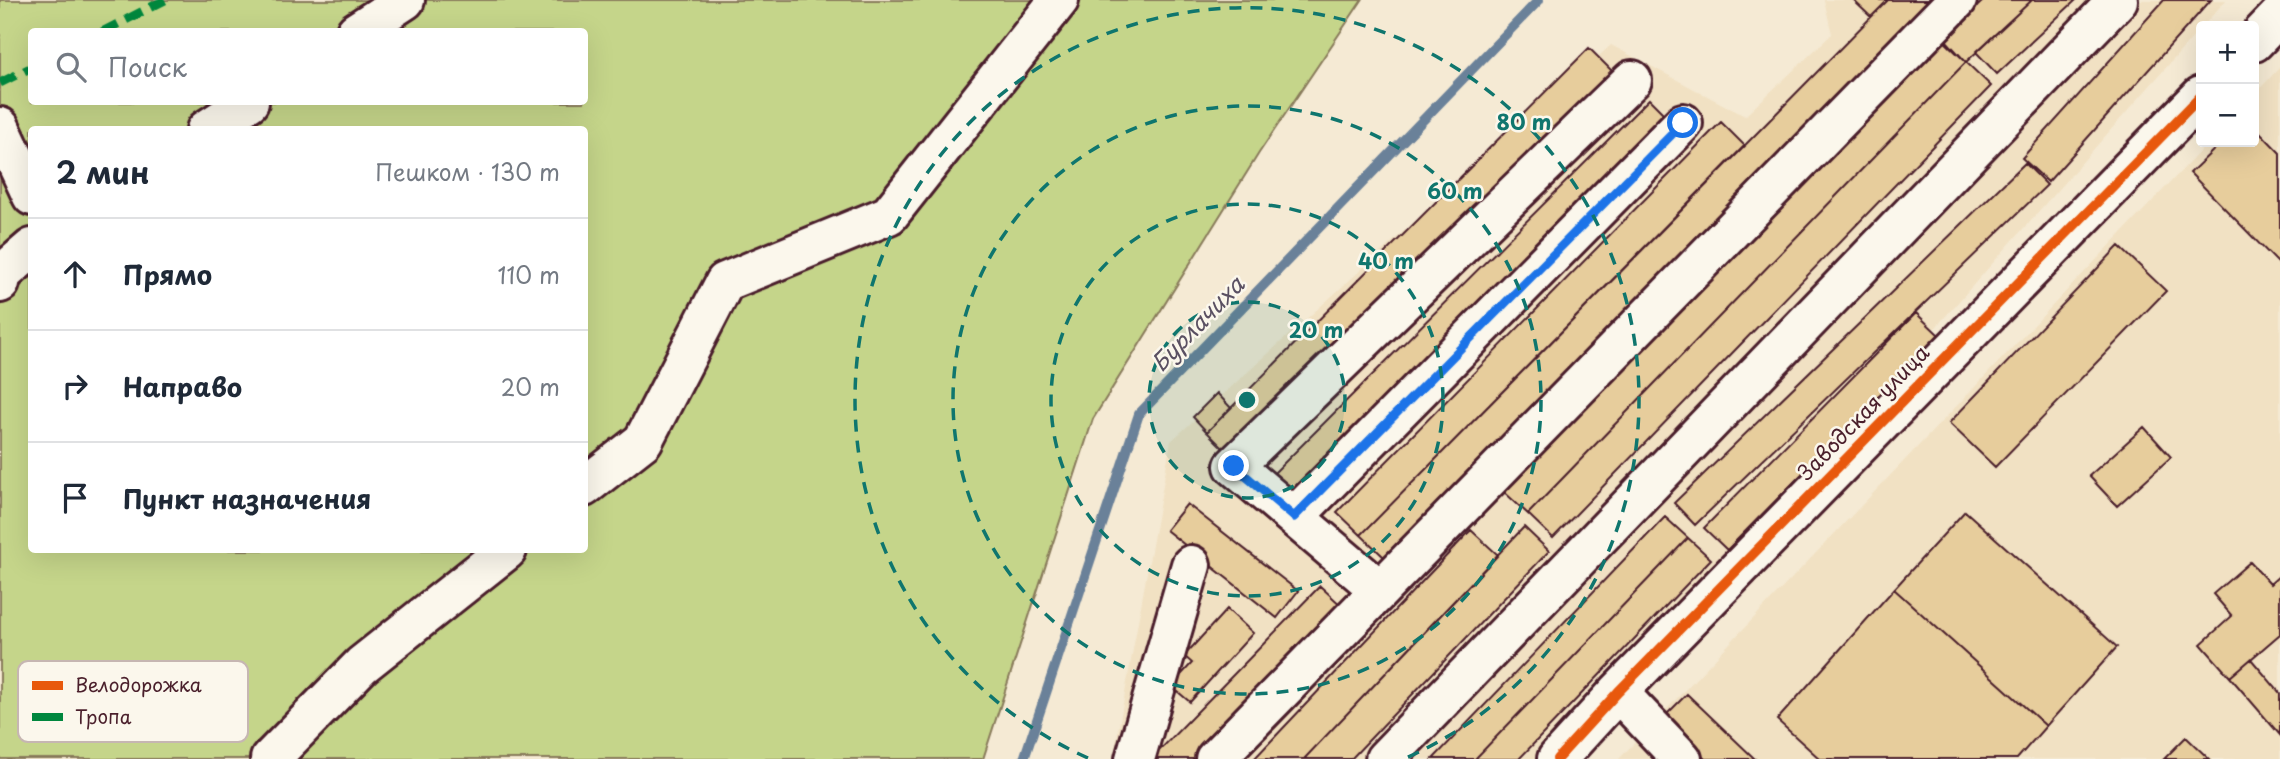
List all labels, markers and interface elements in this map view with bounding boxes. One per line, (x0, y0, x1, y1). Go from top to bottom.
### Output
map controls (2196, 21, 2259, 147)
button: + (2196, 21, 2259, 84)
search box (28, 28, 588, 105)
text: Поиск (108, 47, 187, 86)
icon: search (52, 48, 90, 86)
button: − (2196, 84, 2259, 147)
text: 80 m (1497, 105, 1551, 137)
route start (1667, 107, 1698, 138)
text: 2 мин (56, 149, 150, 194)
text: Пешком · 130 m (375, 154, 560, 189)
text: 60 m (1427, 174, 1483, 206)
text: 40 m (1358, 244, 1414, 276)
icon: ahead (56, 255, 94, 293)
text: Прямо (123, 255, 212, 294)
text: 110 m (498, 257, 560, 292)
water label: Бурлачиха (1142, 267, 1252, 379)
text: 20 m (1289, 313, 1343, 345)
street label: Заводская улица (1789, 336, 1936, 487)
icon: right (56, 367, 94, 405)
text: Направо (123, 367, 242, 406)
text: 20 m (501, 369, 560, 404)
centre of rings (1235, 388, 1259, 412)
route end (1218, 450, 1249, 481)
icon: arrive (56, 479, 94, 517)
text: Пункт назначения (123, 479, 371, 518)
legend (18, 661, 248, 742)
text: Велодорожка (75, 670, 202, 698)
text: Тропа (75, 702, 132, 730)

